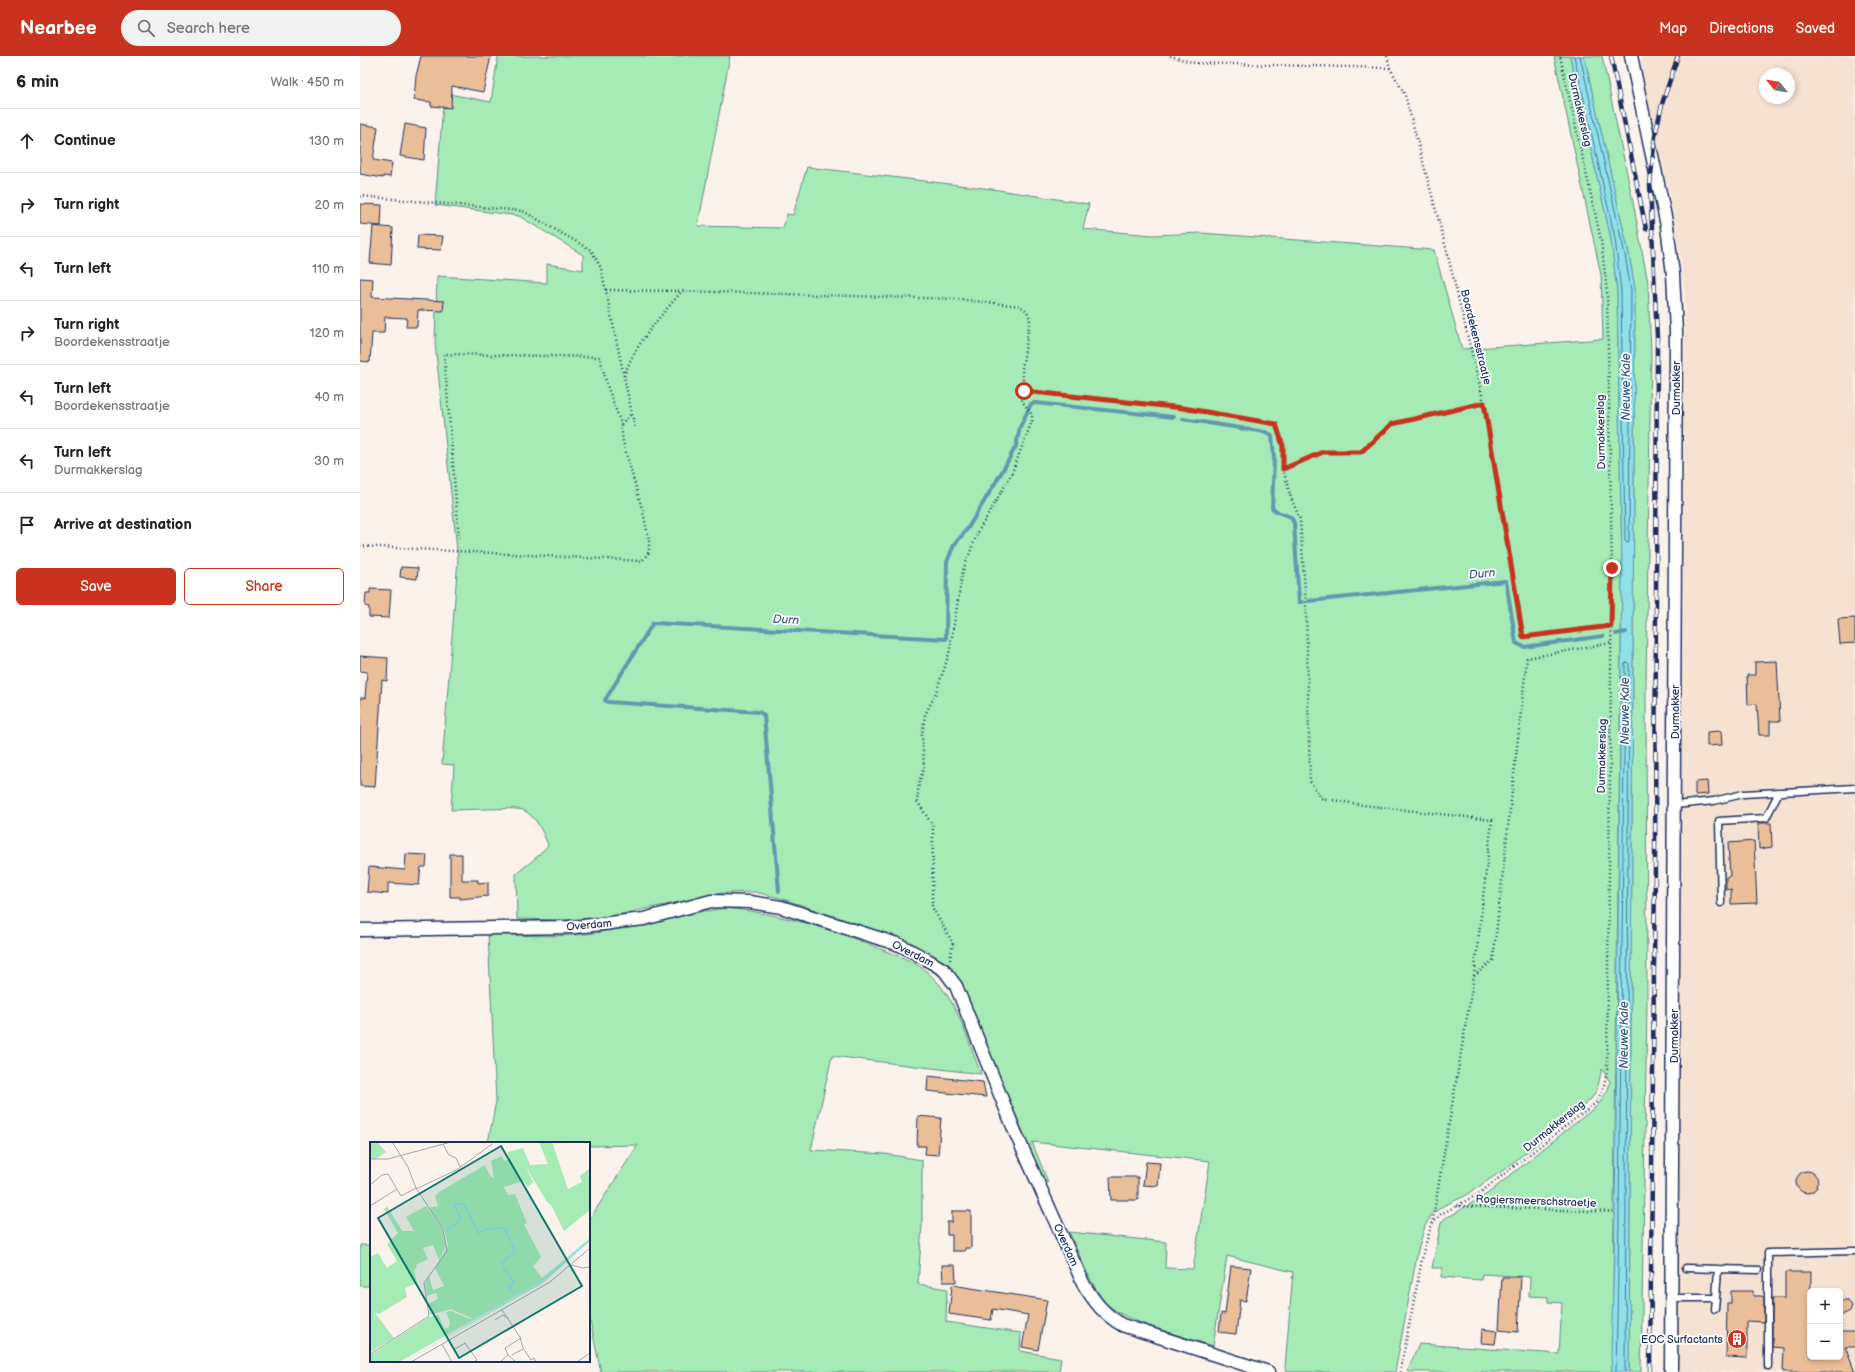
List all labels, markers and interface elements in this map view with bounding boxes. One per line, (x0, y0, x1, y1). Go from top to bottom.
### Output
search box (121, 10, 401, 46)
text: Nearbee (20, 17, 97, 40)
icon: search (135, 17, 157, 39)
text: Search here (167, 19, 250, 38)
text: Map (1659, 20, 1687, 37)
text: Directions (1709, 20, 1774, 37)
text: Saved (1796, 20, 1835, 37)
north arrow (1759, 68, 1795, 104)
text: 6 min (16, 72, 59, 92)
street label: Durmakkerslag (1565, 72, 1595, 148)
text: Walk · 450 m (270, 74, 344, 90)
icon: ahead (16, 130, 38, 152)
text: Continue (54, 131, 116, 150)
text: 130 m (309, 133, 344, 149)
icon: right (16, 194, 38, 216)
text: Turn right (54, 195, 119, 214)
text: 20 m (314, 197, 344, 213)
icon: left (16, 258, 38, 280)
text: Turn left (54, 259, 111, 278)
text: 110 m (312, 261, 344, 277)
street label: Boordekensstraatje (1458, 288, 1494, 387)
text: Turn right (54, 315, 119, 334)
icon: right (16, 322, 38, 344)
text: 120 m (309, 325, 344, 341)
text: Boordekensstraatje (54, 334, 170, 350)
water label: Nieuwe Kale (1619, 353, 1634, 421)
street label: Durmakker (1670, 360, 1683, 415)
text: Turn left (54, 379, 111, 398)
route start (1015, 382, 1033, 400)
icon: left (16, 386, 38, 408)
text: 40 m (314, 389, 344, 405)
street label: Durmakkerslag (1594, 394, 1608, 470)
text: Boordekensstraatje (54, 398, 170, 414)
text: Turn left (54, 443, 111, 462)
icon: left (16, 450, 38, 472)
text: 30 m (314, 453, 344, 469)
text: Durmakkerslag (54, 462, 143, 478)
icon: arrive (16, 514, 38, 536)
text: Arrive at destination (54, 515, 192, 534)
route end (1603, 559, 1621, 577)
water label: Durn (1468, 565, 1496, 583)
button: Save (16, 568, 176, 605)
button: Share (184, 568, 344, 605)
water label: Durn (772, 612, 800, 628)
water label: Nieuwe Kale (1618, 677, 1633, 745)
street label: Durmakker (1669, 684, 1682, 739)
street label: Durmakkerslag (1595, 718, 1609, 794)
street label: Overdam (566, 917, 612, 933)
street label: Overdam (890, 938, 936, 970)
water label: Nieuwe Kale (1617, 1001, 1632, 1069)
street label: Durmakker (1668, 1008, 1681, 1063)
street label: Durmakkerslag (1521, 1097, 1587, 1155)
inset map (370, 1142, 590, 1362)
street label: Rogiersmeerschstraetje (1475, 1192, 1597, 1210)
street label: Overdam (1051, 1222, 1081, 1268)
map controls (1807, 1288, 1843, 1360)
button: + (1807, 1288, 1843, 1324)
button: − (1807, 1324, 1843, 1360)
building icon: EOC Surfactants (1726, 1328, 1748, 1350)
place label: EOC Surfactants (1641, 1333, 1724, 1346)

